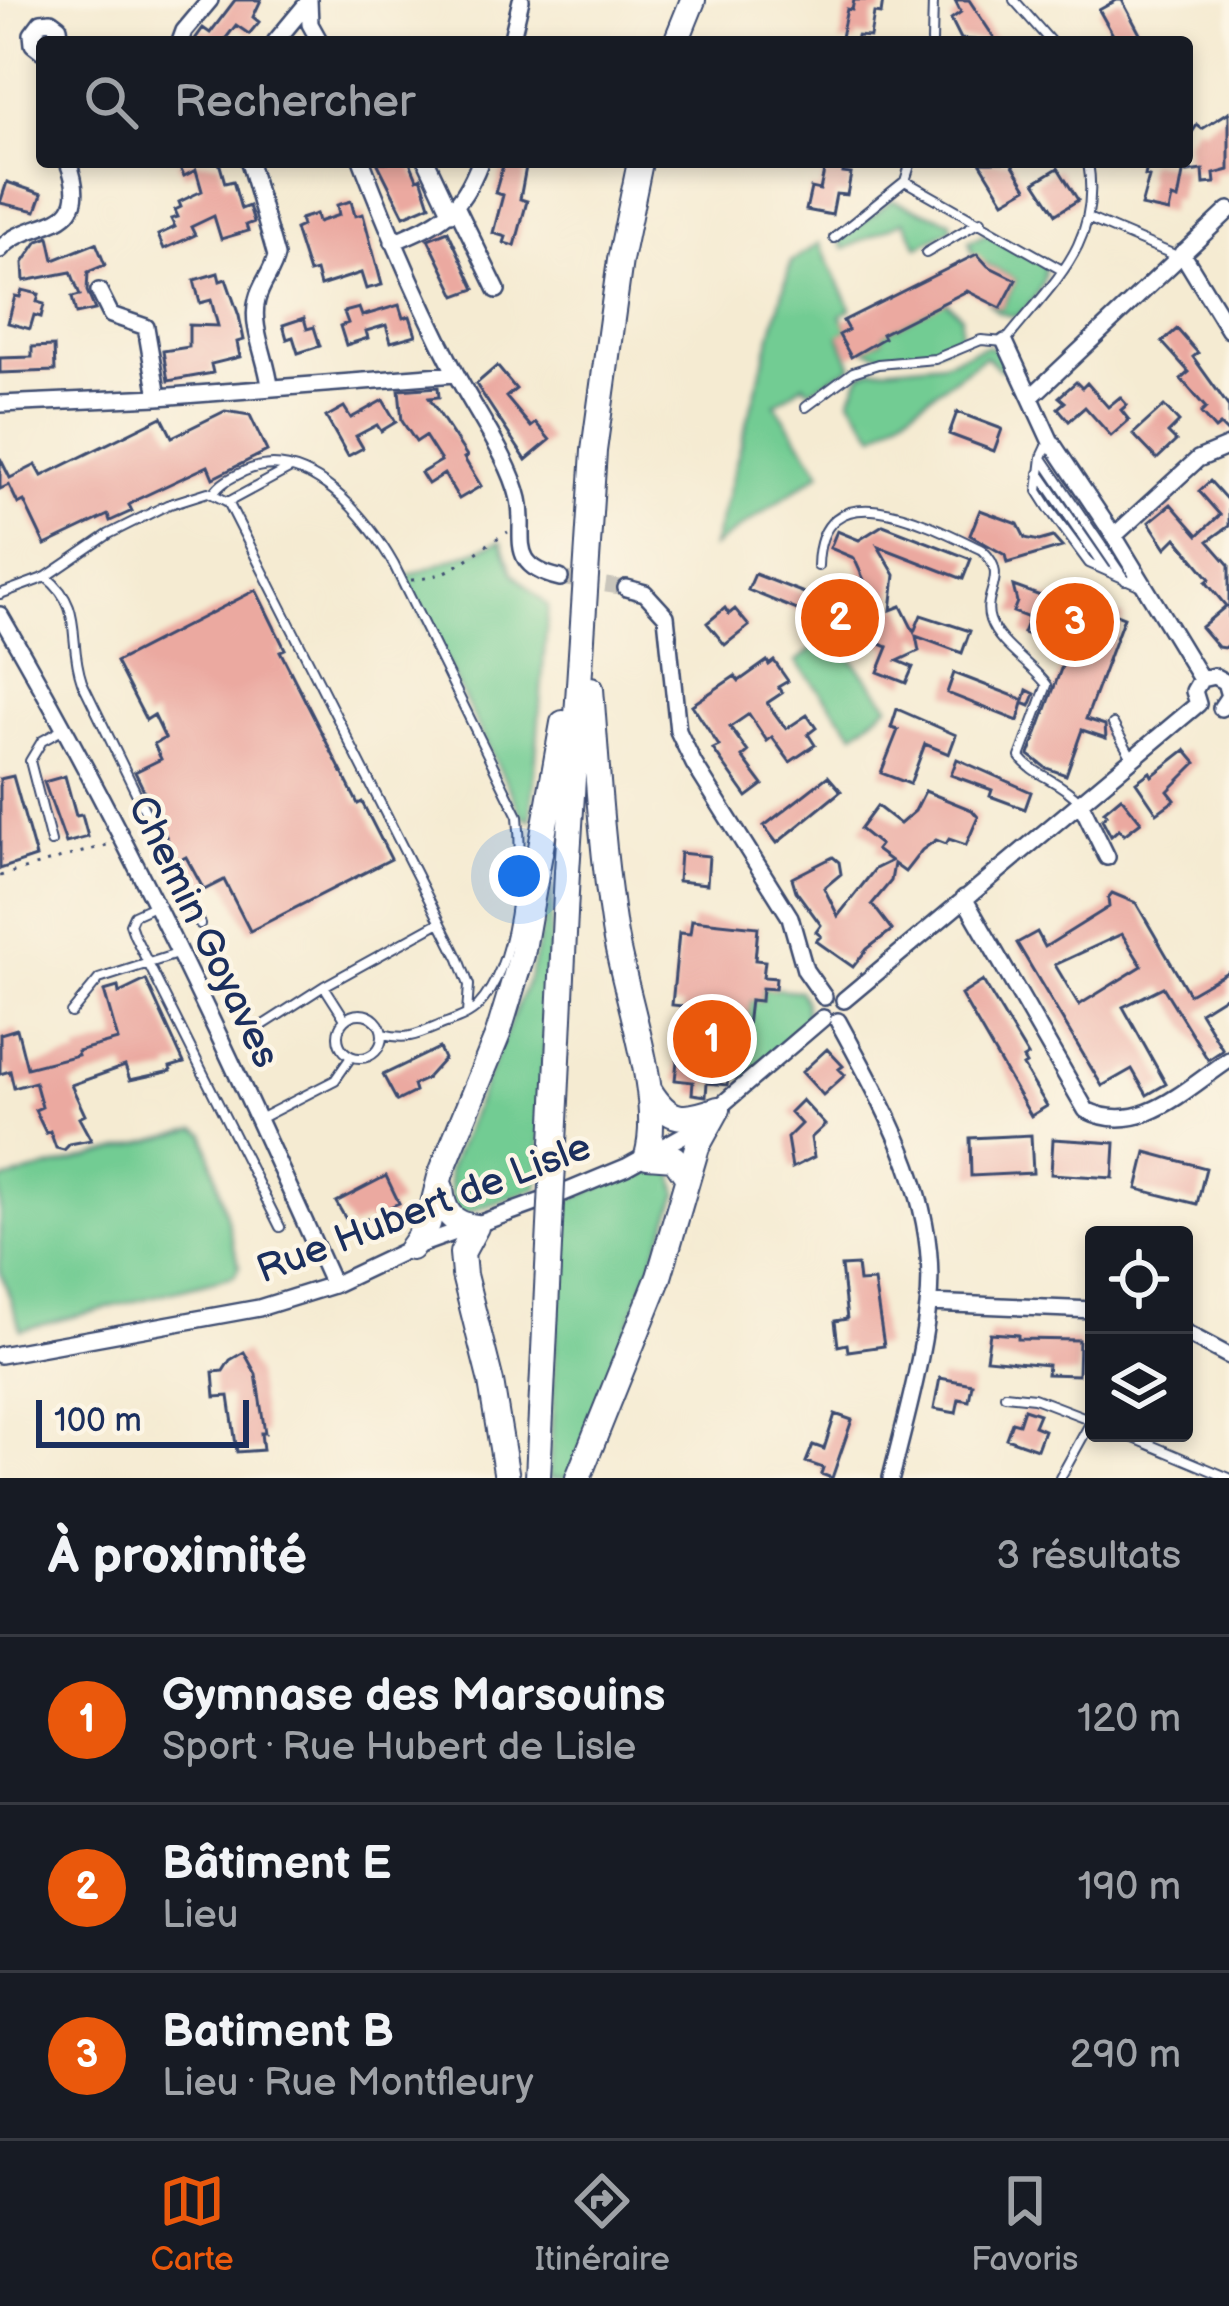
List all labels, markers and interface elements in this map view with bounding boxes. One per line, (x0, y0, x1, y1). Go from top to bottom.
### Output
search box (36, 36, 1193, 168)
icon: search (78, 69, 144, 135)
text: Rechercher (174, 75, 415, 130)
pin: 2 (801, 573, 879, 663)
pin: 3 (1036, 577, 1114, 667)
street label: Chemin Goyaves (117, 788, 289, 1076)
your location (489, 846, 549, 906)
pin: 1 (673, 994, 751, 1084)
street label: Rue Hubert de Lisle (250, 1124, 598, 1294)
map controls (1085, 1226, 1193, 1442)
button: locate (1085, 1226, 1193, 1334)
button: layers (1085, 1334, 1193, 1442)
scale bar (36, 1394, 249, 1447)
text: 100 m (54, 1401, 142, 1441)
text: À proximité (48, 1526, 307, 1587)
text: 3 résultats (996, 1533, 1181, 1580)
text: Gymnase des Marsouins (162, 1669, 666, 1724)
text: 1 (79, 1696, 95, 1743)
text: 120 m (1077, 1696, 1181, 1743)
text: Sport · Rue Hubert de Lisle (162, 1724, 636, 1771)
text: Bâtiment E (162, 1837, 391, 1892)
text: 2 (75, 1864, 99, 1911)
text: 190 m (1078, 1864, 1181, 1911)
text: Lieu (162, 1892, 238, 1939)
text: Batiment B (162, 2005, 394, 2060)
text: 3 (76, 2032, 98, 2079)
text: 290 m (1070, 2032, 1181, 2079)
text: Lieu · Rue Montfleury (162, 2060, 534, 2107)
tab: Carte (151, 2168, 234, 2280)
tab: Itinéraire (535, 2168, 670, 2280)
tab: Favoris (971, 2168, 1078, 2280)

